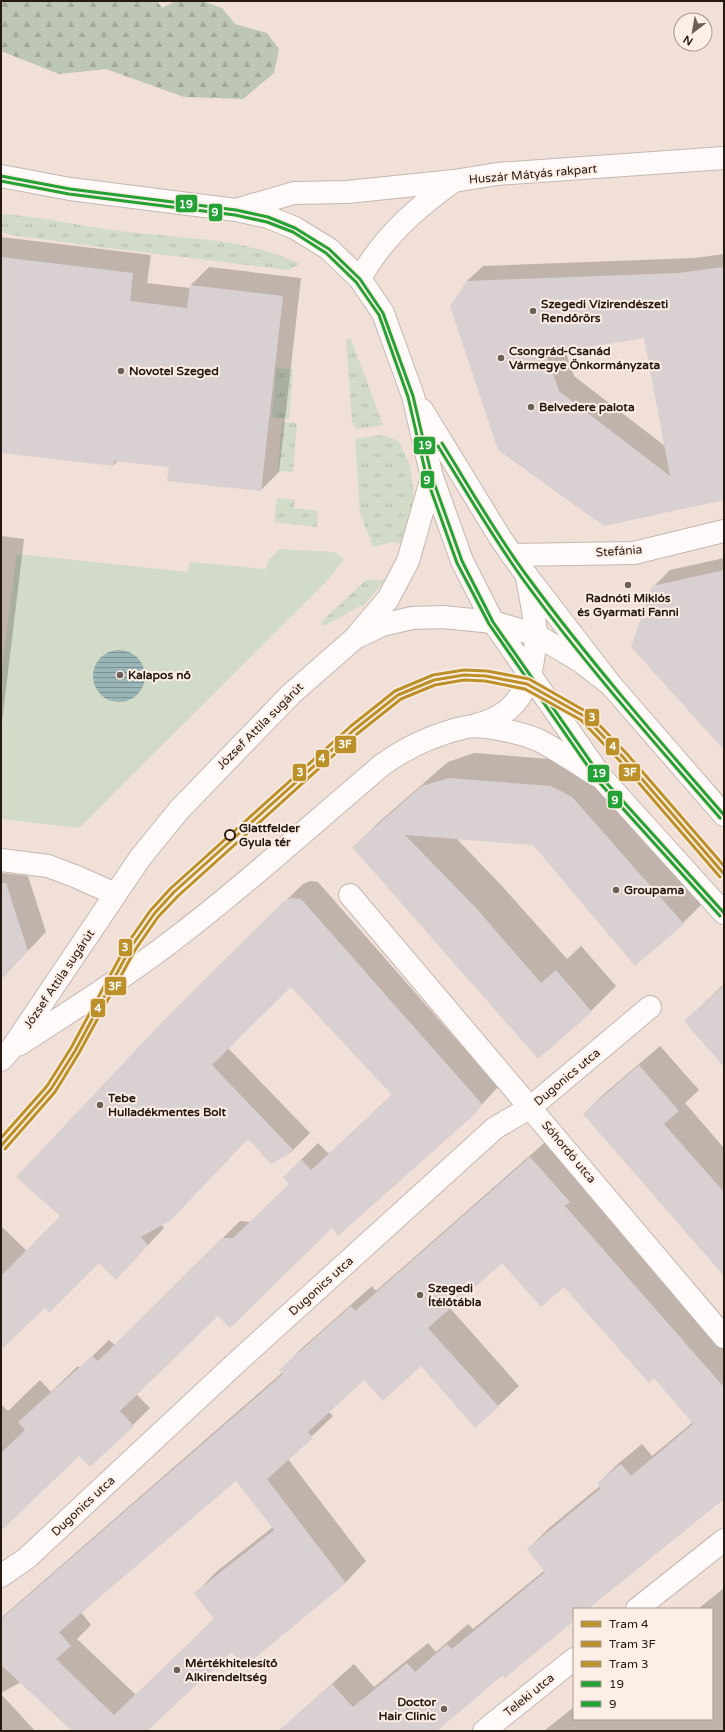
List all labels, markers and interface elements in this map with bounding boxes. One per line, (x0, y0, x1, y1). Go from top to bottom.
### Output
north arrow (673, 12, 713, 52)
text: N (681, 32, 695, 48)
street label: Huszár Mátyás rakpart (468, 161, 598, 187)
line badge: 19 (175, 194, 198, 213)
text: 19 (179, 198, 193, 211)
line badge: 9 (208, 203, 223, 222)
text: 9 (212, 206, 219, 219)
place label: Szegedi Vízirendészeti Rendőrörs (541, 297, 668, 325)
marker: Szegedi Vízirendészeti Rendőrörs (528, 306, 538, 316)
place label: Csongrád-Csanád Vármegye Önkormányzata (509, 344, 660, 373)
marker: Csongrád-Csanád Vármegye Önkormányzata (496, 353, 506, 363)
place label: Novotel Szeged (129, 364, 219, 379)
marker: Novotel Szeged (116, 366, 126, 376)
place label: Belvedere palota (539, 400, 635, 415)
marker: Belvedere palota (526, 402, 536, 412)
line badge: 19 (413, 436, 436, 455)
text: 19 (418, 439, 432, 452)
line badge: 9 (420, 470, 435, 489)
text: 9 (424, 474, 431, 487)
street label: Stefánia (595, 542, 643, 560)
marker: Radnóti Miklós és Gyarmati Fanni (623, 580, 633, 590)
place label: Radnóti Miklós és Gyarmati Fanni (577, 591, 679, 620)
place label: Kalapos nő (128, 668, 191, 683)
marker: Kalapos nő (115, 670, 125, 680)
street label: József Attila sugárút (214, 680, 306, 772)
line badge: 3 (584, 708, 600, 727)
text: 3 (589, 711, 596, 724)
line badge: 3F (334, 735, 357, 754)
line badge: 4 (605, 737, 620, 756)
text: 3F (338, 738, 352, 751)
text: 4 (610, 740, 617, 753)
line badge: 4 (315, 749, 330, 768)
text: 4 (319, 752, 326, 765)
line badge: 3 (292, 763, 307, 782)
line badge: 3F (618, 763, 641, 782)
line badge: 19 (587, 764, 610, 783)
text: 3 (297, 766, 304, 779)
text: 3F (623, 766, 637, 779)
text: 19 (592, 767, 606, 780)
line badge: 9 (607, 790, 623, 809)
text: 9 (612, 794, 619, 807)
place label: Glattfelder Gyula tér (239, 821, 300, 850)
marker: Glattfelder Gyula tér (224, 829, 236, 841)
place label: Groupama (624, 883, 684, 898)
marker: Groupama (611, 885, 621, 895)
street label: József Attila sugárút (21, 926, 98, 1031)
line badge: 3 (118, 938, 133, 957)
text: 3 (122, 941, 129, 954)
line badge: 3F (104, 976, 127, 996)
text: 3F (108, 980, 122, 993)
line badge: 4 (90, 998, 106, 1018)
text: 4 (95, 1002, 102, 1015)
street label: Dugonics utca (531, 1045, 603, 1109)
place label: Tebe Hulladékmentes Bolt (107, 1091, 227, 1119)
marker: Tebe Hulladékmentes Bolt (95, 1100, 105, 1110)
street label: Sóhordó utca (539, 1118, 599, 1186)
street label: Dugonics utca (286, 1253, 356, 1319)
place label: Szegedi Ítélőtábla (428, 1281, 482, 1309)
marker: Szegedi Ítélőtábla (415, 1290, 425, 1300)
street label: Dugonics utca (48, 1473, 118, 1539)
legend (573, 1608, 713, 1720)
text: Tram 4 (609, 1617, 649, 1631)
text: Tram 3F (609, 1637, 656, 1651)
place label: Mértékhitelesítő Alkirendeltség (185, 1656, 278, 1685)
text: Tram 3 (609, 1657, 649, 1671)
marker: Mértékhitelesítő Alkirendeltség (172, 1665, 182, 1675)
street label: Teleki utca (501, 1670, 557, 1720)
text: 19 (609, 1677, 624, 1691)
place label: Doctor Hair Clinic (378, 1695, 437, 1723)
text: 9 (609, 1697, 617, 1711)
marker: Doctor Hair Clinic (439, 1704, 449, 1714)

